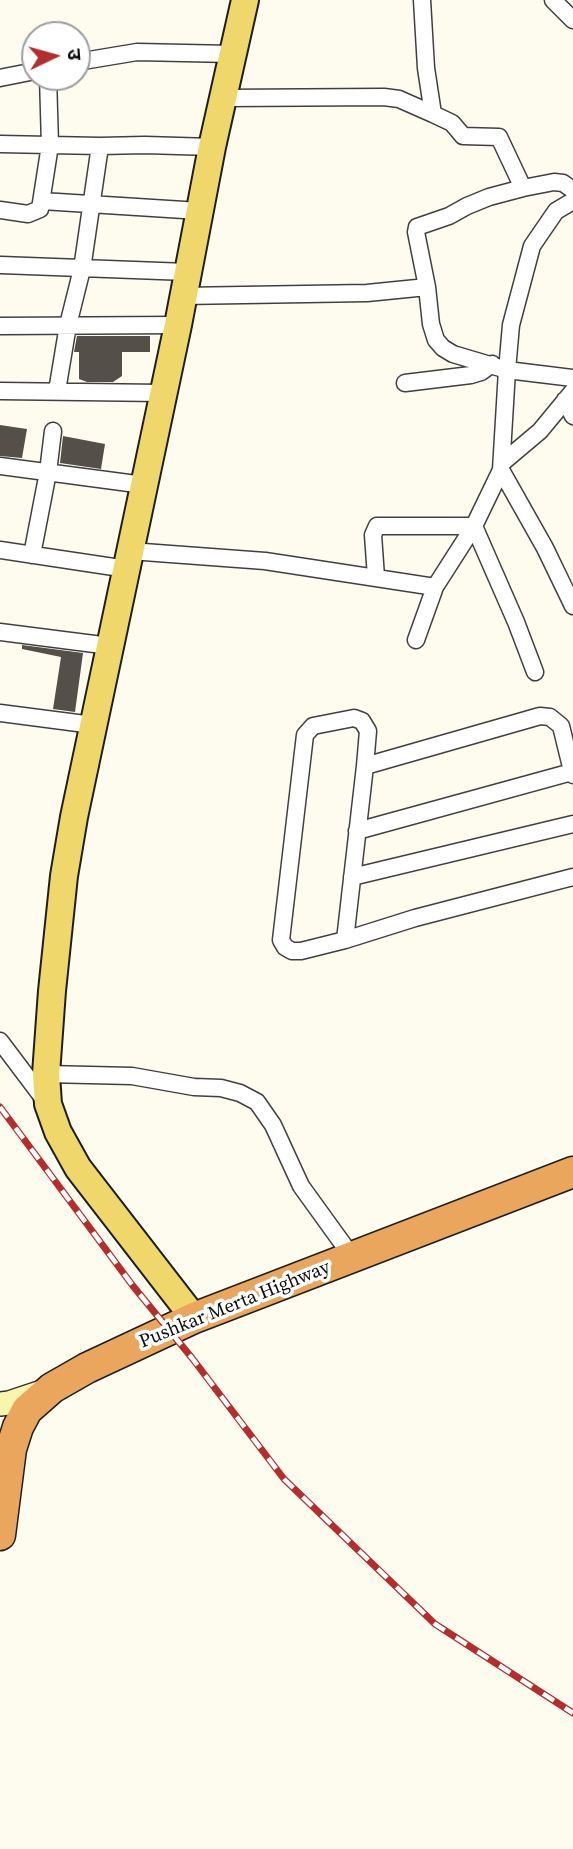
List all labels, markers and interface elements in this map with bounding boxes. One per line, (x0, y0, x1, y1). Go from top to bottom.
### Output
north arrow (21, 21, 91, 91)
text: उ (61, 48, 88, 61)
street label: Pushkar Merta Highway (136, 1256, 334, 1354)

